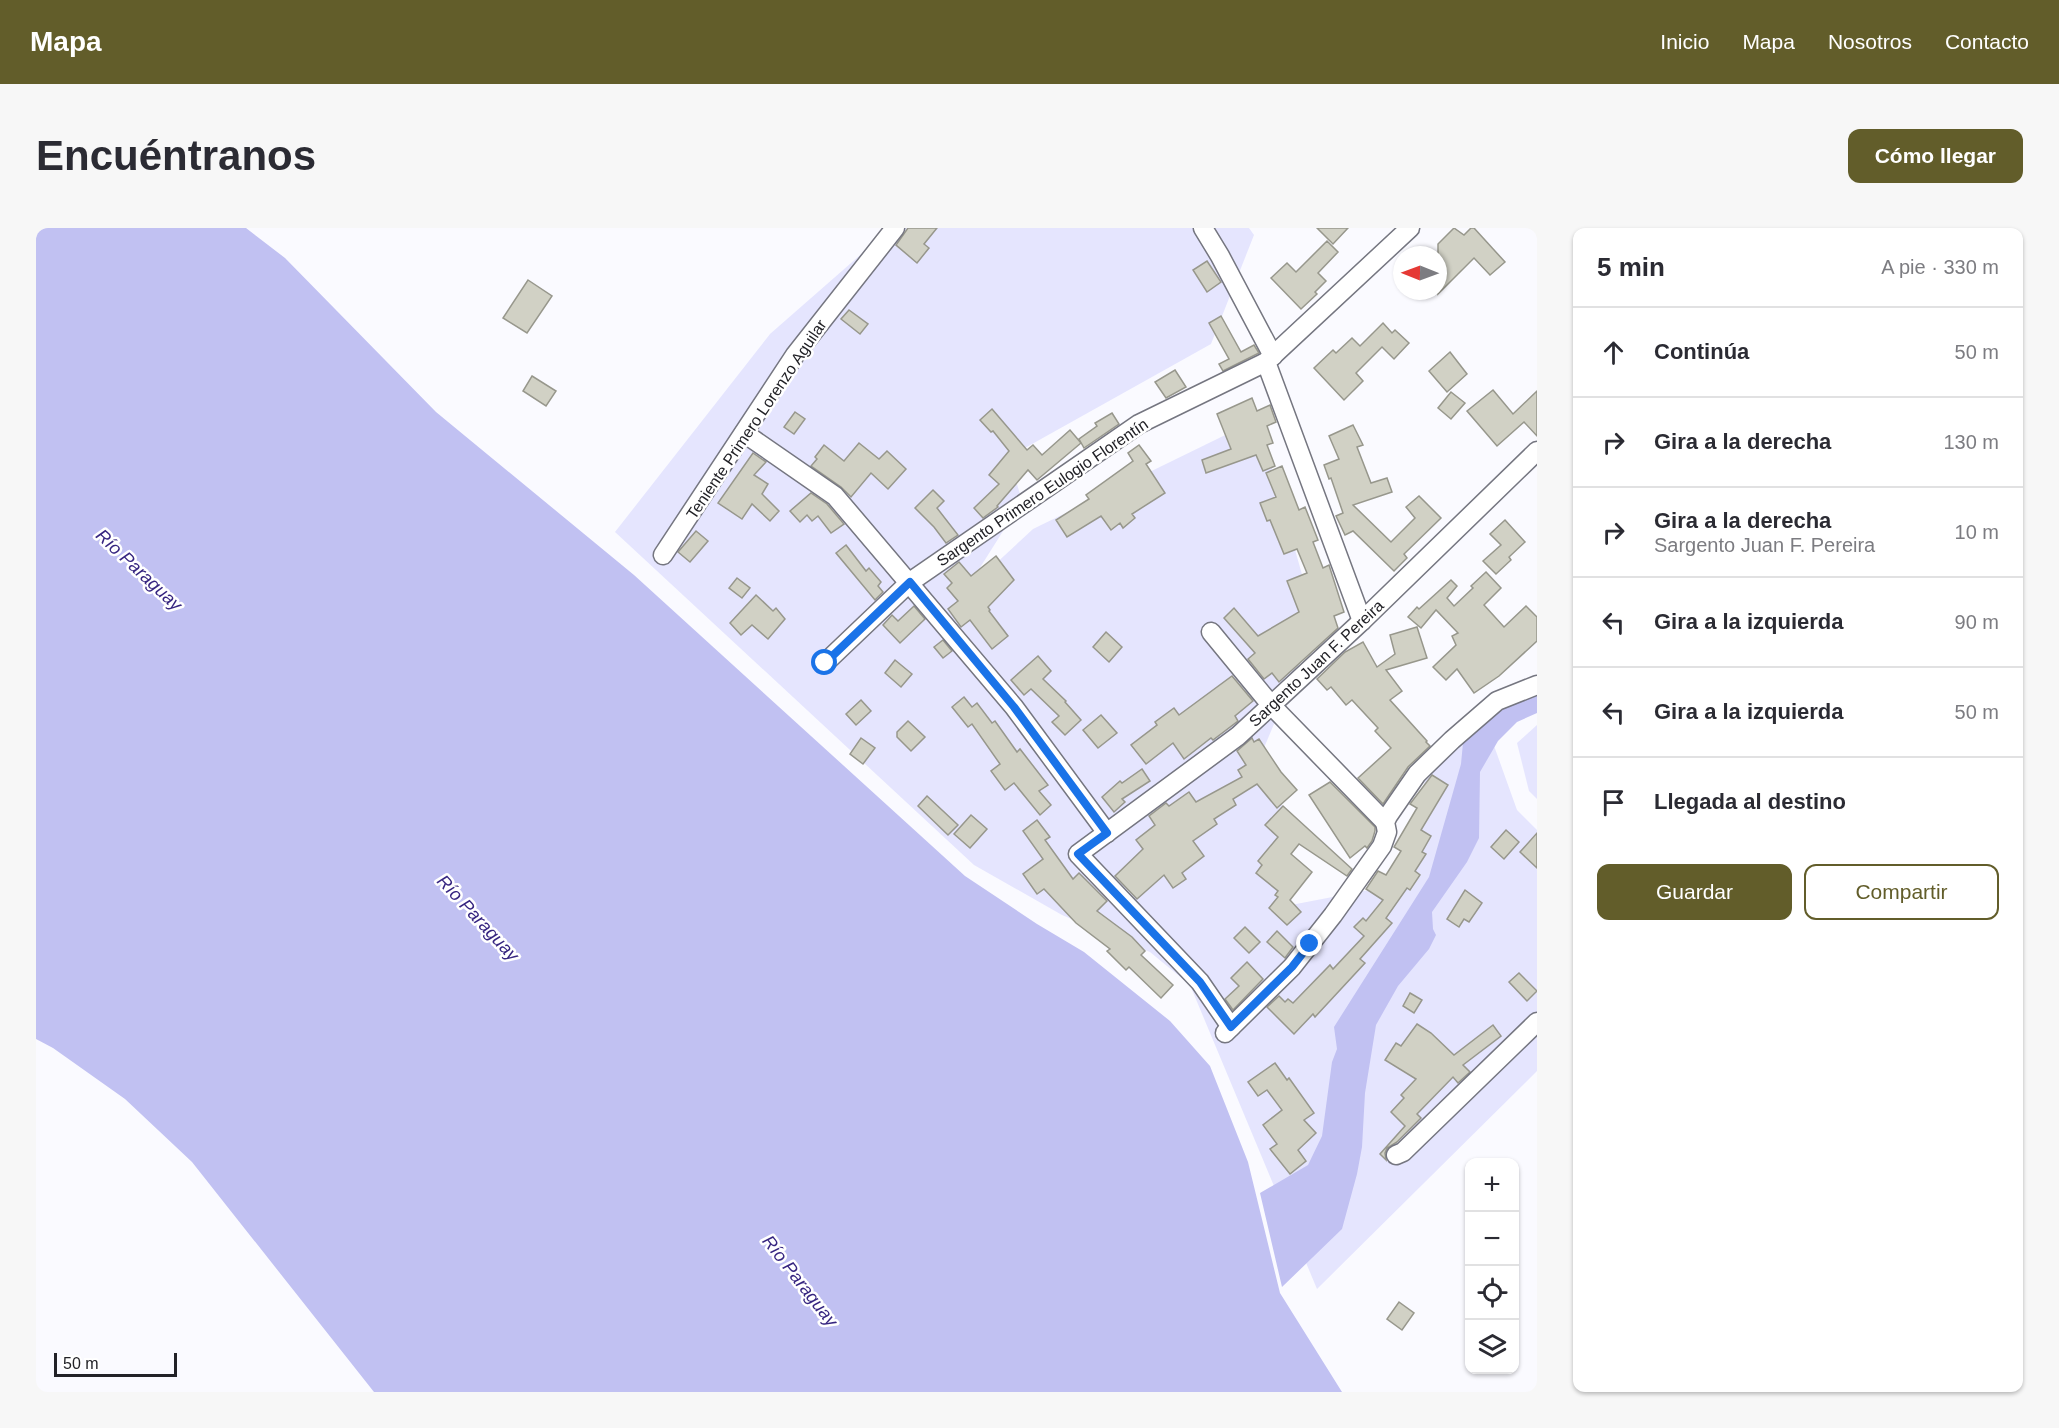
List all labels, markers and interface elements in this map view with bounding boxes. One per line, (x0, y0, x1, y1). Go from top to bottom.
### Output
text: Mapa (30, 26, 102, 57)
text: Inicio (1660, 30, 1709, 53)
text: Mapa (1742, 30, 1795, 53)
text: Nosotros (1828, 30, 1912, 53)
text: Contacto (1945, 30, 2029, 53)
button: Cómo llegar (1848, 129, 2023, 183)
text: Encuéntranos (36, 132, 316, 179)
north arrow (1393, 246, 1447, 300)
text: 5 min (1597, 252, 1665, 282)
text: A pie · 330 m (1881, 256, 1999, 278)
street label: Teniente Primero Lorenzo Aguilar (683, 316, 830, 522)
icon: ahead (1597, 336, 1630, 369)
text: Continúa (1654, 339, 1749, 364)
text: 50 m (1955, 341, 1999, 363)
street label: Sargento Primero Eulogio Florentín (934, 415, 1151, 570)
icon: right (1597, 426, 1630, 459)
text: Gira a la derecha (1654, 429, 1831, 454)
text: 130 m (1943, 431, 1999, 453)
text: Gira a la derecha (1654, 508, 1831, 533)
icon: right (1597, 516, 1630, 549)
text: 10 m (1955, 521, 1999, 543)
water label: Río Paraguay (92, 525, 187, 616)
text: Sargento Juan F. Pereira (1654, 534, 1875, 556)
street label: Sargento Juan F. Pereira (1246, 597, 1387, 730)
icon: left (1597, 606, 1630, 639)
text: Gira a la izquierda (1654, 609, 1844, 634)
text: 90 m (1955, 611, 1999, 633)
route start (811, 649, 837, 675)
icon: left (1597, 696, 1630, 729)
text: Gira a la izquierda (1654, 699, 1844, 724)
text: 50 m (1955, 701, 1999, 723)
icon: arrive (1597, 786, 1630, 819)
text: Llegada al destino (1654, 789, 1846, 814)
button: Guardar (1597, 864, 1792, 920)
button: Compartir (1804, 864, 1999, 920)
water label: Río Paraguay (433, 871, 524, 966)
route end (1296, 930, 1322, 956)
map controls (1465, 1158, 1519, 1374)
button: + (1465, 1158, 1519, 1212)
button: − (1465, 1212, 1519, 1266)
water label: Río Paraguay (758, 1231, 842, 1331)
button: locate (1465, 1266, 1519, 1320)
button: layers (1465, 1320, 1519, 1374)
scale bar (54, 1350, 177, 1378)
text: 50 m (63, 1355, 99, 1372)

